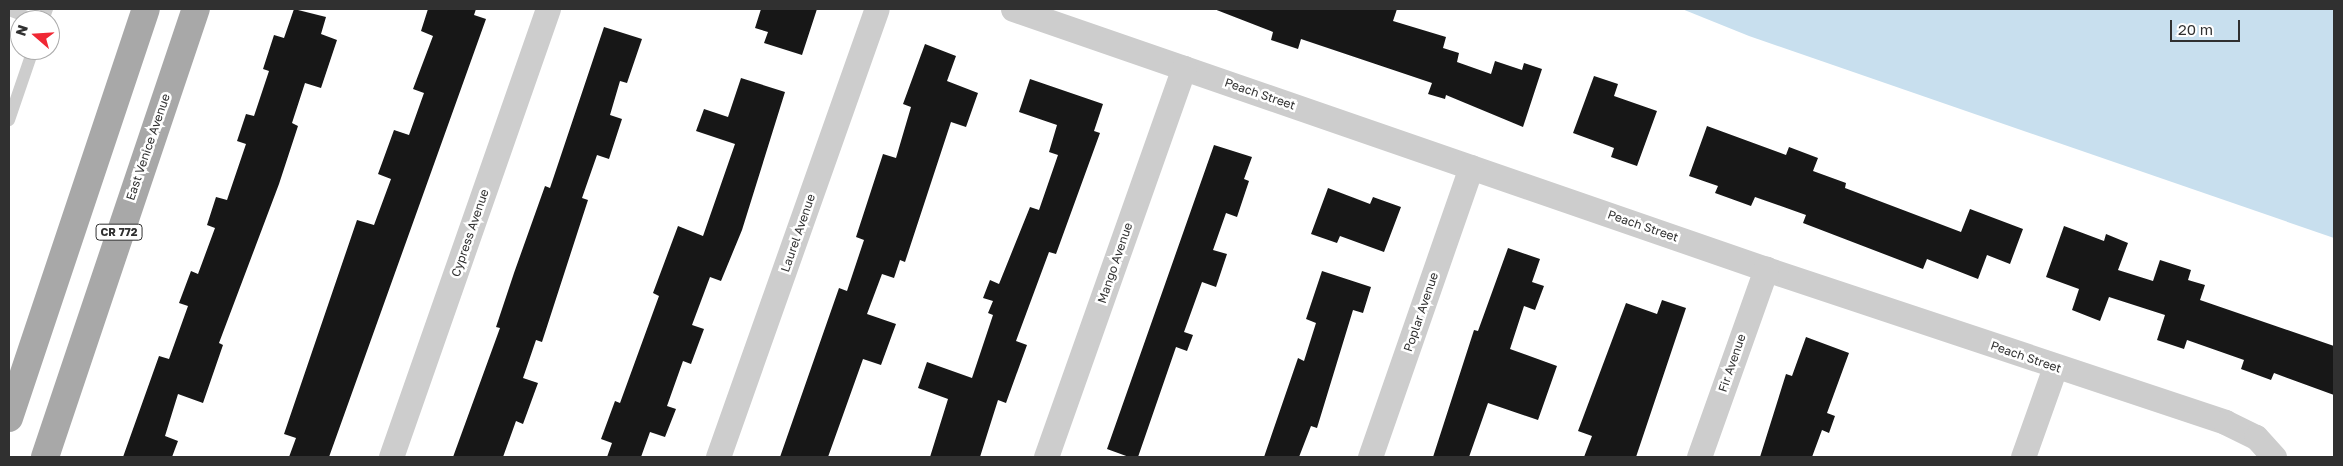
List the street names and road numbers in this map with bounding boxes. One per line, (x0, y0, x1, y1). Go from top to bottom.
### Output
street label: Peach Street (1223, 75, 1297, 113)
street label: East Venice Avenue (123, 92, 173, 202)
street label: Cypress Avenue (448, 187, 492, 279)
street label: Laurel Avenue (778, 192, 818, 274)
street label: Peach Street (1606, 207, 1680, 245)
street label: Mango Avenue (1094, 221, 1136, 305)
road number: CR 772 (95, 223, 143, 240)
street label: Poplar Avenue (1401, 270, 1441, 354)
street label: Fir Avenue (1715, 332, 1749, 394)
street label: Peach Street (1989, 338, 2063, 376)

